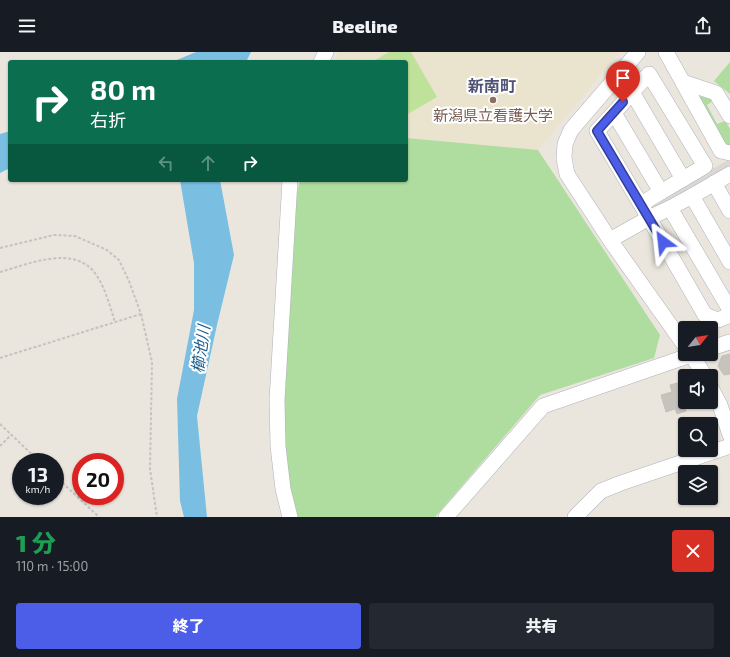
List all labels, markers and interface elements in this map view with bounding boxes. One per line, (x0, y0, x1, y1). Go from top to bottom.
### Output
icon: menu (16, 15, 38, 37)
text: Beeline (332, 15, 398, 37)
icon: share (692, 15, 714, 37)
pin (606, 61, 640, 102)
icon: arrive (612, 67, 634, 89)
text: 80 m (90, 72, 156, 106)
icon: right (24, 76, 76, 128)
district label: 新南町 (468, 76, 516, 95)
marker: 新潟県立看護大学 (488, 95, 498, 105)
place label: 新潟県立看護大学 (433, 106, 553, 124)
text: 右折 (90, 109, 126, 131)
icon: left (155, 152, 177, 174)
icon: ahead (197, 152, 219, 174)
icon: right (239, 152, 261, 174)
position arrow (642, 221, 684, 263)
north arrow (678, 321, 718, 361)
map controls (678, 321, 718, 505)
water label: 櫛池川 (187, 322, 213, 374)
button: sound (678, 369, 718, 409)
button: search (678, 417, 718, 457)
speed limit sign: 20 (72, 453, 124, 505)
text: 13 (28, 462, 48, 486)
button: layers (678, 465, 718, 505)
text: km/h (26, 483, 50, 495)
text: 1 分 (16, 528, 56, 557)
button: close (672, 530, 714, 572)
text: 110 m · 15:00 (16, 558, 88, 574)
button: 終了 (16, 603, 361, 649)
button: 共有 (369, 603, 714, 649)

